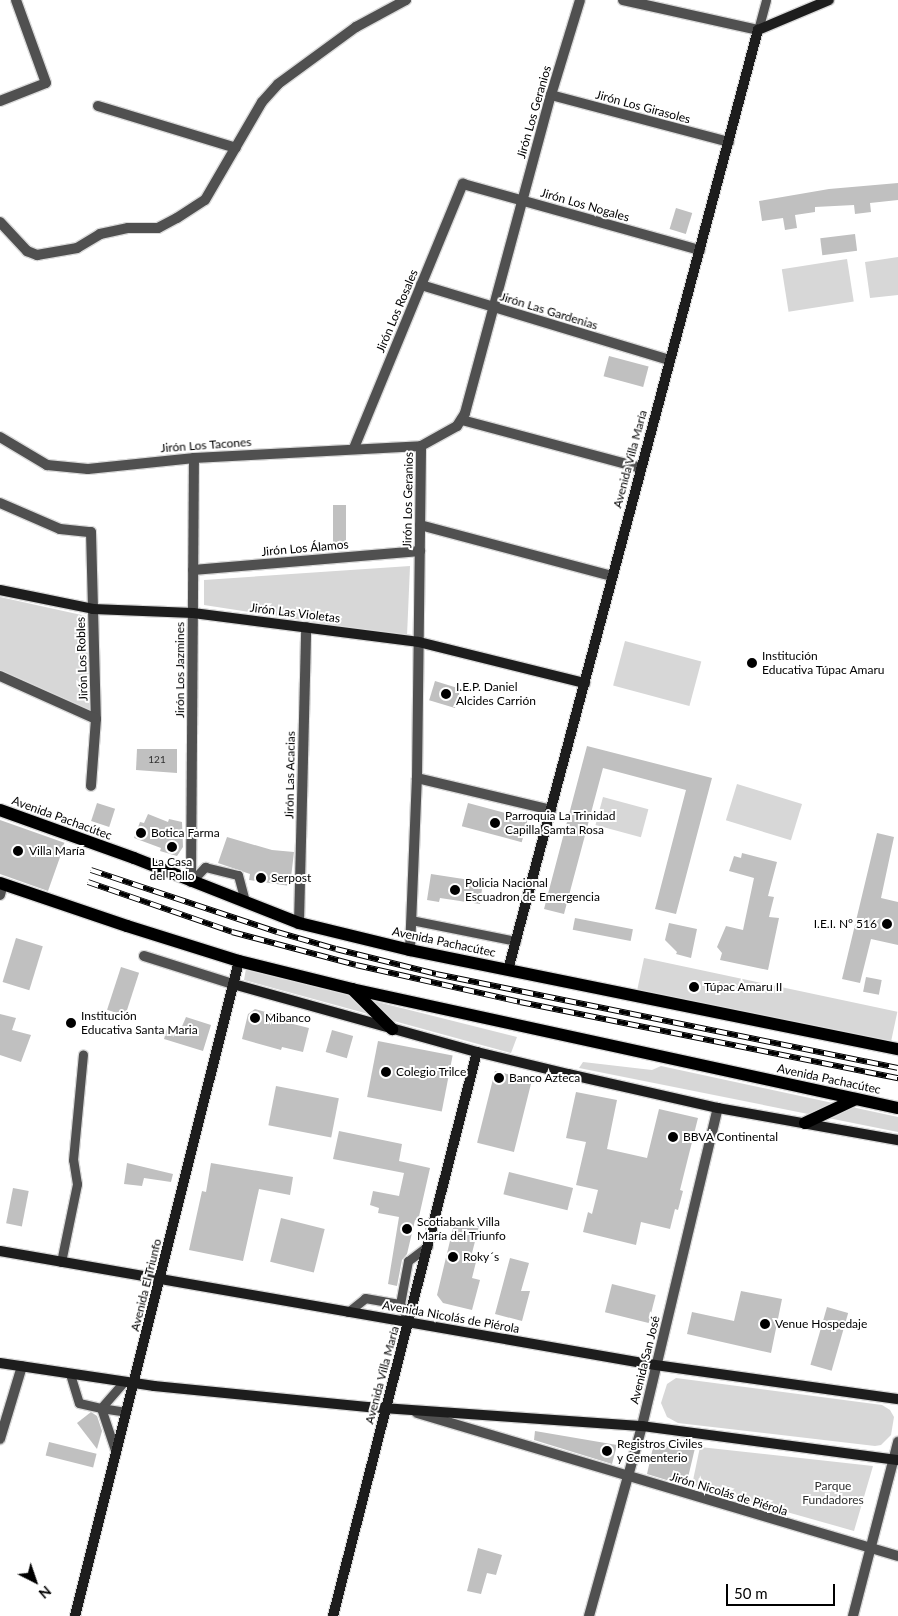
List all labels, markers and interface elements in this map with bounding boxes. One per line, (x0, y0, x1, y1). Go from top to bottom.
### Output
street label: Jirón Los Geranios (514, 64, 554, 160)
street label: Jirón Los Girasoles (594, 87, 692, 127)
street label: Jirón Los Nogales (539, 185, 631, 225)
street label: Jirón Los Rosales (373, 267, 421, 355)
street label: Jirón Las Gardenias (498, 289, 600, 333)
street label: Avenida Villa María (610, 408, 650, 510)
street label: Jirón Los Tacones (160, 435, 252, 455)
street label: Jirón Los Geranios (400, 452, 416, 548)
street label: Jirón Los Álamos (260, 537, 350, 559)
street label: Jirón Las Violetas (249, 600, 341, 626)
street label: Jirón Los Robles (73, 617, 91, 701)
street label: Jirón Los Jazmines (173, 622, 187, 718)
place label: Institución Educativa Túpac Amaru (762, 649, 885, 677)
marker: Institución Educativa Túpac Amaru (746, 657, 758, 669)
place label: I.E.P. Daniel Alcides Carrión (456, 680, 536, 708)
marker: I.E.P. Daniel Alcides Carrión (440, 688, 452, 700)
street label: Jirón Las Acacias (282, 731, 298, 819)
house number: 121 (148, 754, 166, 766)
street label: Avenida Pachacútec (10, 793, 114, 843)
place label: Parroquia La Trinidad Capilla Samta Rosa (505, 809, 616, 837)
marker: Parroquia La Trinidad Capilla Samta Rosa (489, 817, 501, 829)
place label: Botica Farma (151, 826, 220, 840)
marker: Botica Farma (135, 827, 147, 839)
marker: La Casa del Pollo (166, 841, 178, 853)
marker: Villa María (11, 844, 25, 858)
place label: Villa María (29, 844, 85, 858)
place label: La Casa del Pollo (149, 855, 195, 883)
place label: Serpost (271, 871, 311, 885)
marker: Serpost (255, 872, 267, 884)
place label: Policia Nacional Escuadron de Emergencia (465, 876, 600, 904)
marker: Policia Nacional Escuadron de Emergencia (449, 884, 461, 896)
place label: I.E.I. N° 516 (814, 917, 877, 931)
marker: I.E.I. N° 516 (881, 918, 893, 930)
street label: Avenida Pachacútec (391, 924, 497, 960)
place label: Túpac Amaru II (704, 980, 783, 994)
marker: Túpac Amaru II (688, 981, 700, 993)
place label: Institución Educativa Santa Maria (81, 1009, 198, 1037)
place label: Mibanco (265, 1011, 311, 1025)
marker: Mibanco (249, 1012, 261, 1024)
marker: Institución Educativa Santa Maria (65, 1017, 77, 1029)
street label: Avenida Pachacútec (776, 1061, 882, 1097)
place label: Colegio Trilce (396, 1065, 467, 1079)
marker: Colegio Trilce (380, 1066, 392, 1078)
place label: Banco Azteca (509, 1071, 581, 1085)
marker: Banco Azteca (493, 1072, 505, 1084)
place label: BBVA Continental (683, 1130, 778, 1144)
marker: BBVA Continental (667, 1131, 679, 1143)
place label: Scotiabank Villa María del Triunfo (417, 1215, 506, 1243)
marker: Scotiabank Villa María del Triunfo (401, 1223, 413, 1235)
street label: Avenida El Triunfo (127, 1237, 165, 1333)
place label: Roky´s (463, 1250, 499, 1264)
marker: Roky´s (447, 1251, 459, 1263)
street label: Avenida Nicolás de Piérola (381, 1298, 521, 1336)
street label: Avenida San José (627, 1314, 663, 1406)
place label: Venue Hospedaje (775, 1317, 867, 1331)
marker: Venue Hospedaje (759, 1318, 771, 1330)
street label: Avenida Villa María (362, 1324, 402, 1426)
place label: Registros Civiles y Cementerio (617, 1437, 703, 1465)
marker: Registros Civiles y Cementerio (601, 1445, 613, 1457)
street label: Jirón Nicolás de Piérola (668, 1469, 790, 1519)
park label: Parque Fundadores (802, 1479, 864, 1507)
north arrow (10, 1556, 60, 1606)
scale bar (728, 1574, 837, 1606)
text: N (36, 1583, 55, 1603)
text: 50 m (734, 1584, 768, 1602)

